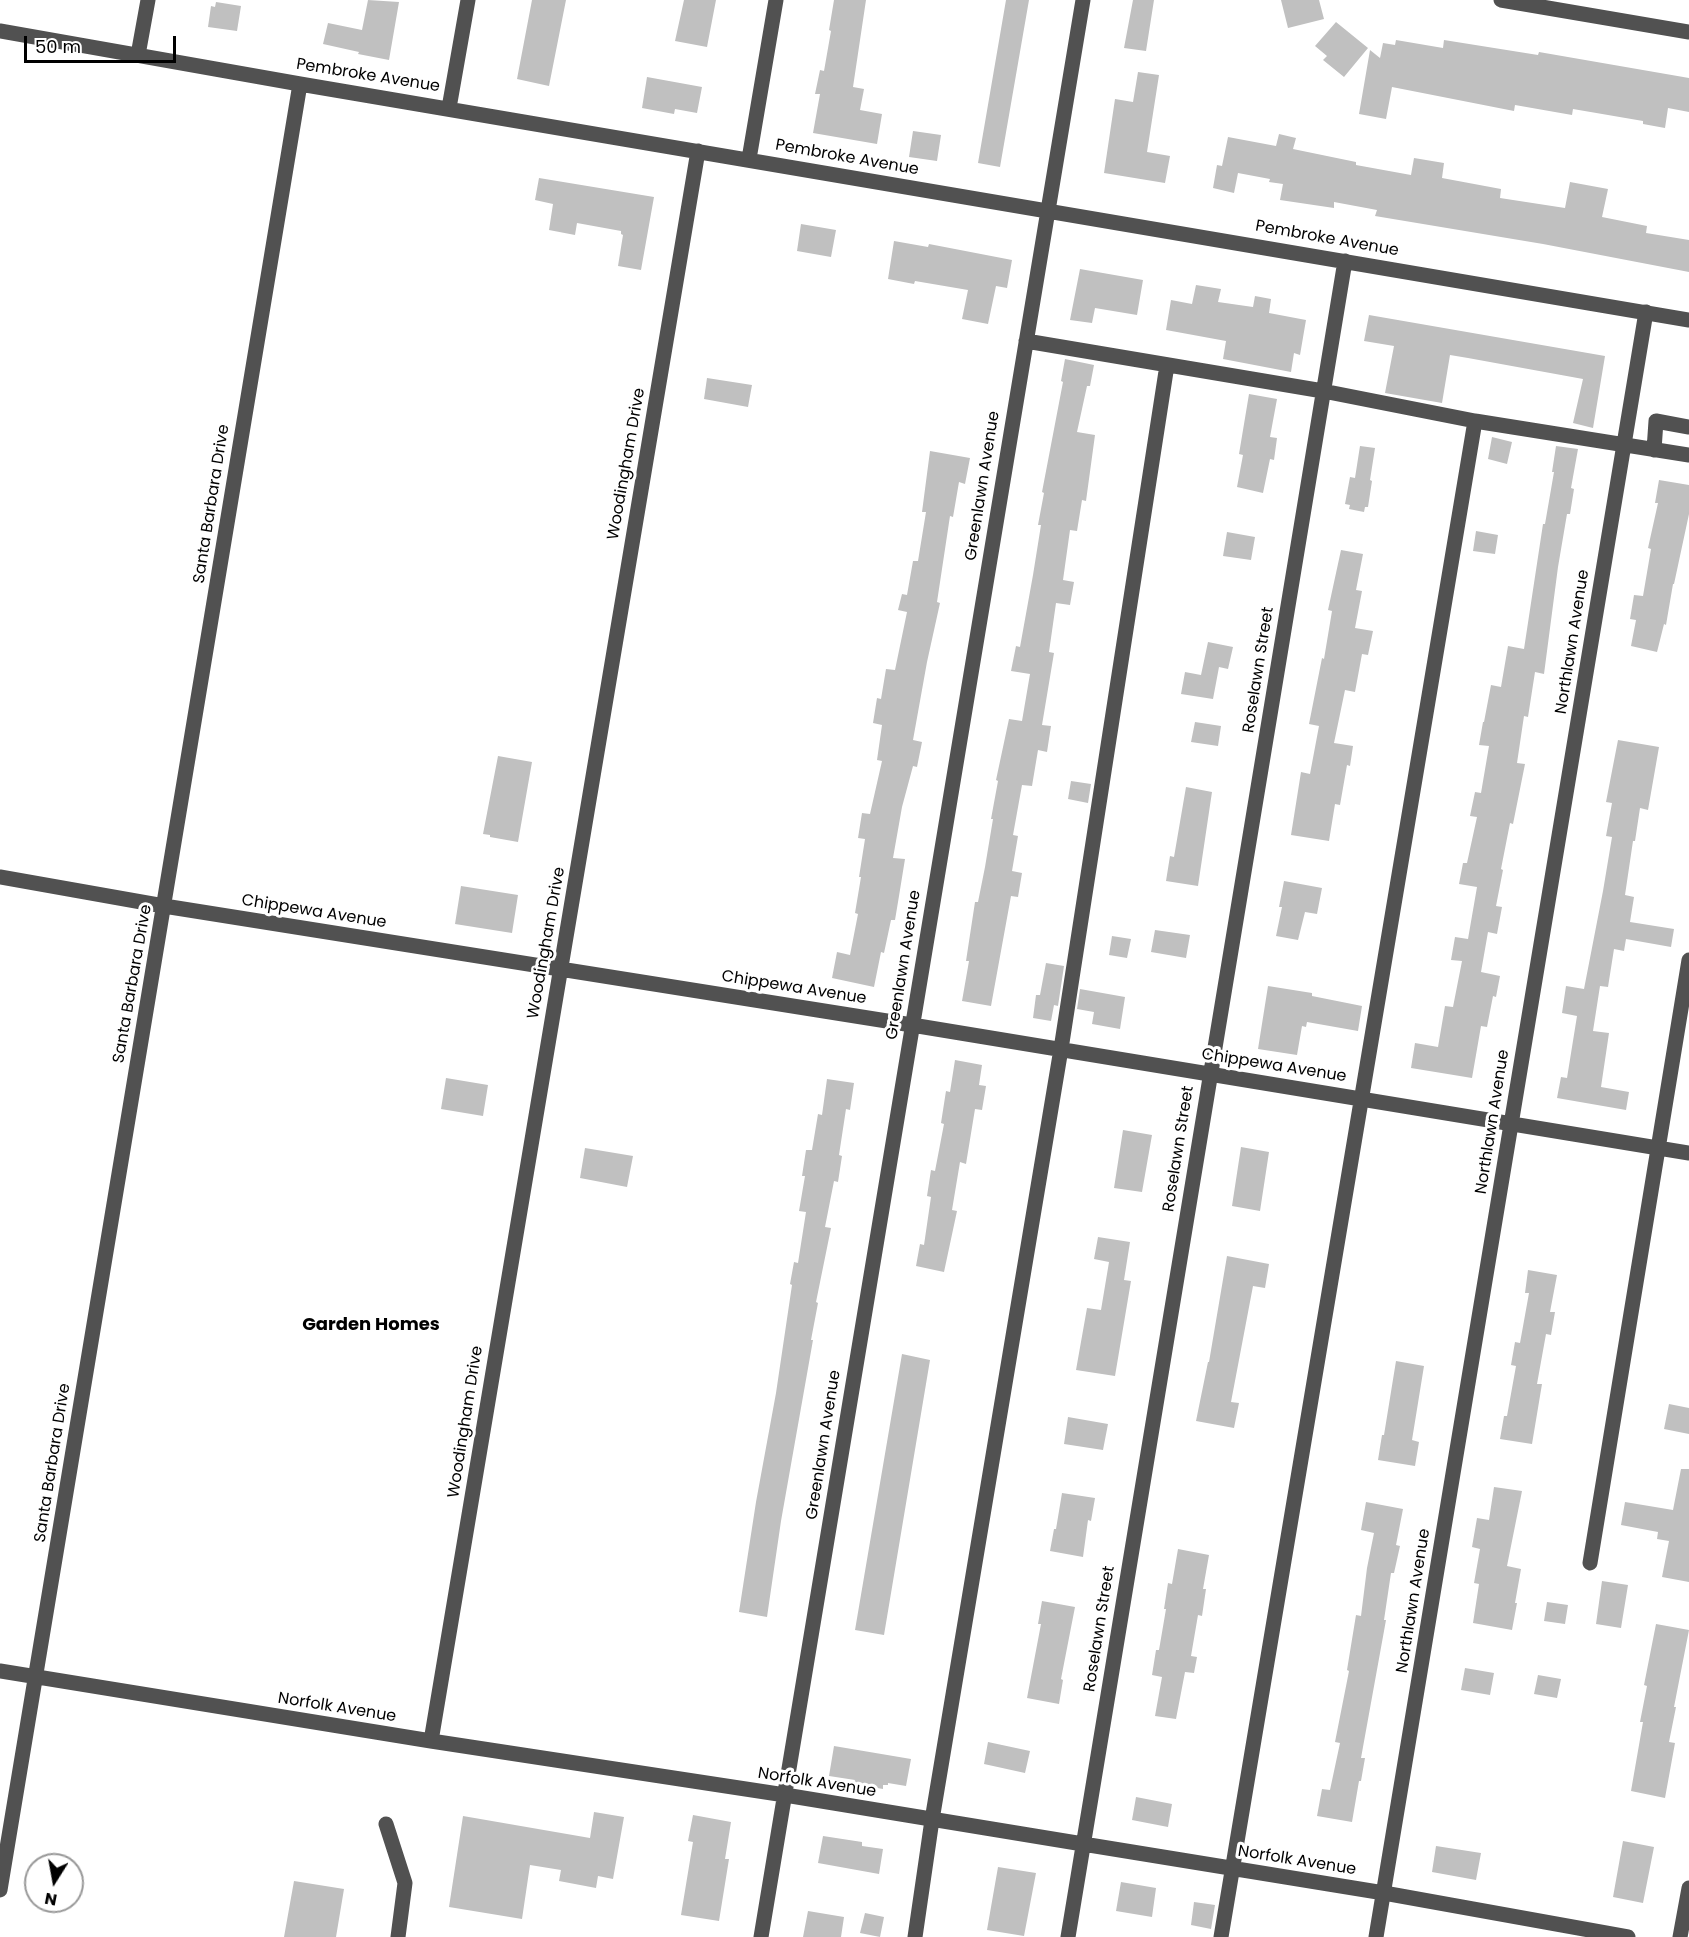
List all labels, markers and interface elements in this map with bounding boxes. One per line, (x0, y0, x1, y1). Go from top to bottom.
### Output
scale bar (27, 24, 178, 62)
text: 50 m (35, 34, 81, 59)
street label: Pembroke Avenue (295, 55, 441, 97)
street label: Pembroke Avenue (774, 136, 920, 180)
street label: Pembroke Avenue (1254, 217, 1400, 261)
street label: Woodingham Drive (604, 387, 650, 541)
street label: Greenlawn Avenue (962, 410, 1004, 562)
street label: Santa Barbara Drive (190, 423, 234, 585)
street label: Northlawn Avenue (1552, 568, 1594, 716)
street label: Roselawn Street (1240, 606, 1278, 734)
street label: Woodingham Drive (524, 866, 570, 1020)
street label: Greenlawn Avenue (883, 889, 925, 1041)
street label: Chippewa Avenue (240, 891, 388, 933)
street label: Santa Barbara Drive (110, 903, 156, 1065)
street label: Chippewa Avenue (720, 967, 868, 1009)
street label: Chippewa Avenue (1200, 1045, 1348, 1087)
street label: Northlawn Avenue (1472, 1048, 1514, 1196)
street label: Roselawn Street (1160, 1085, 1198, 1213)
district label: Garden Homes (302, 1314, 440, 1336)
street label: Woodingham Drive (444, 1345, 488, 1499)
street label: Greenlawn Avenue (803, 1369, 845, 1521)
street label: Santa Barbara Drive (31, 1382, 75, 1544)
street label: Northlawn Avenue (1393, 1527, 1435, 1675)
street label: Roselawn Street (1081, 1565, 1119, 1693)
street label: Norfolk Avenue (276, 1689, 398, 1727)
street label: Norfolk Avenue (756, 1764, 878, 1802)
street label: Norfolk Avenue (1236, 1842, 1358, 1880)
north arrow (24, 1853, 84, 1913)
text: N (43, 1887, 59, 1912)

